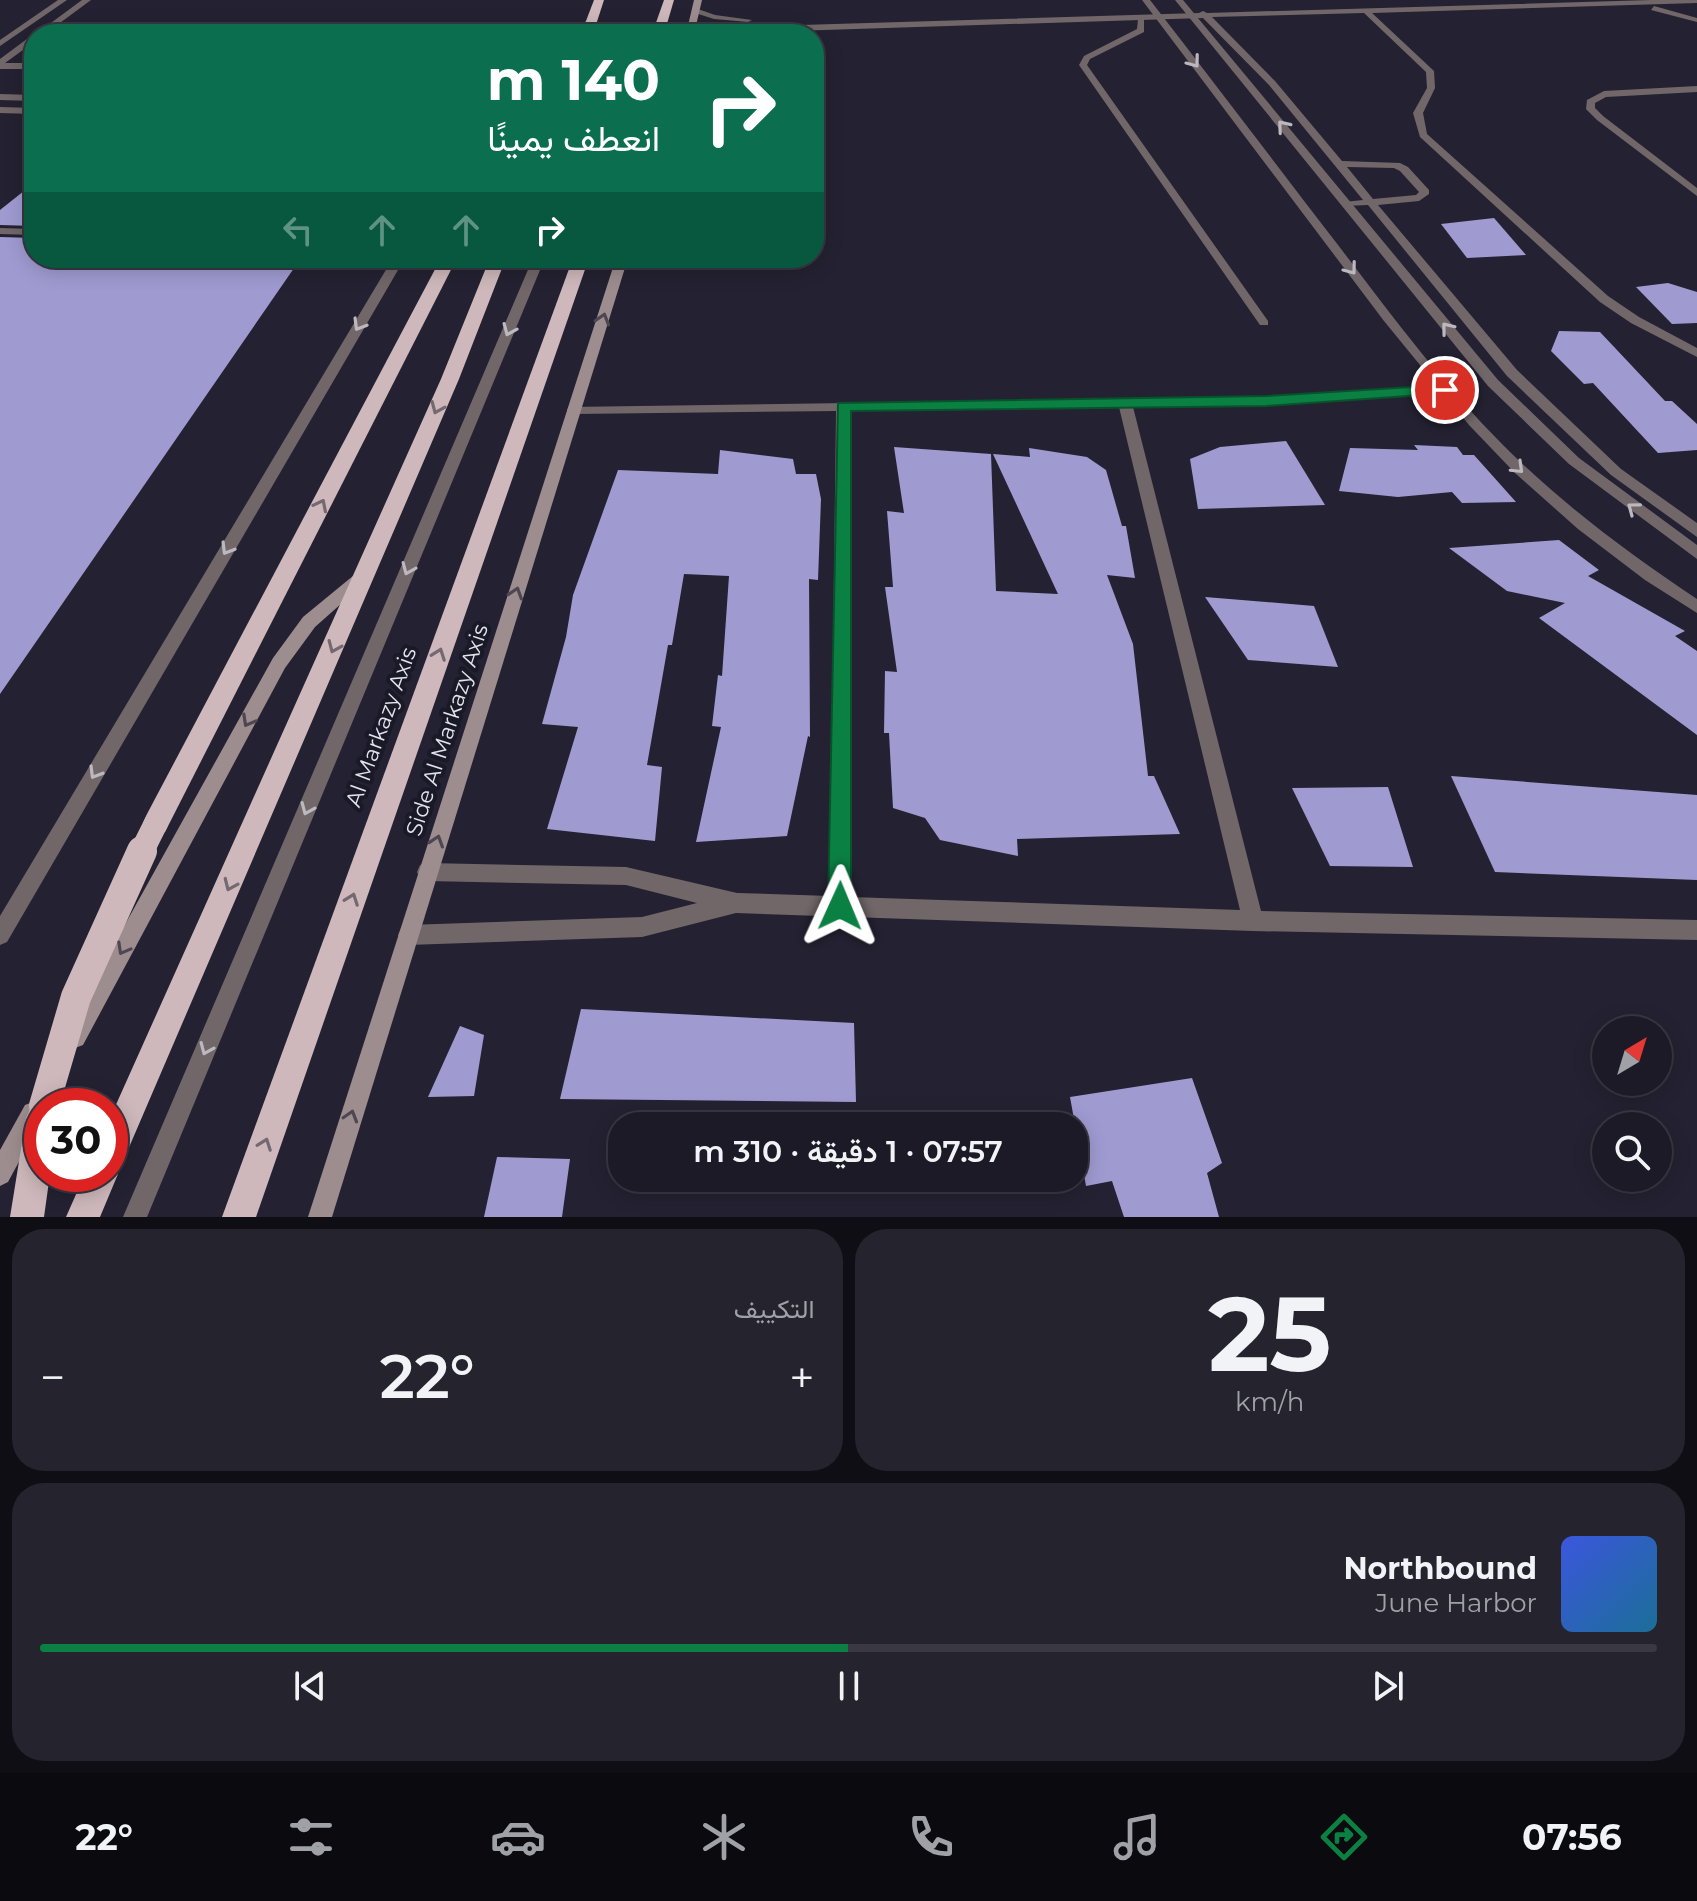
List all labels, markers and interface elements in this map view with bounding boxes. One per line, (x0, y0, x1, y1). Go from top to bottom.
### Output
text: 140 m (487, 46, 660, 114)
one-way arrow (1184, 53, 1198, 68)
icon: right (688, 56, 792, 160)
text: انعطف يمينًا (487, 116, 660, 160)
one-way arrow (1278, 121, 1293, 135)
icon: left (276, 208, 320, 252)
icon: ahead (360, 208, 404, 252)
icon: ahead (444, 208, 488, 252)
icon: right (528, 208, 572, 252)
one-way arrow (1341, 260, 1355, 275)
one-way arrow (594, 312, 610, 326)
one-way arrow (354, 316, 369, 331)
one-way arrow (502, 322, 518, 336)
one-way arrow (1442, 322, 1457, 337)
pin (1411, 356, 1479, 424)
icon: arrive (1423, 368, 1467, 412)
one-way arrow (430, 400, 446, 414)
one-way arrow (1509, 458, 1523, 473)
one-way arrow (311, 499, 327, 514)
one-way arrow (1628, 503, 1642, 517)
one-way arrow (221, 540, 237, 555)
one-way arrow (401, 561, 417, 576)
one-way arrow (507, 587, 523, 601)
street label: Side Al Markazy Axis (400, 620, 494, 839)
one-way arrow (327, 639, 343, 653)
street label: Al Markazy Axis (340, 643, 423, 811)
one-way arrow (430, 648, 446, 662)
one-way arrow (242, 712, 257, 727)
one-way arrow (89, 764, 105, 779)
one-way arrow (300, 801, 316, 815)
one-way arrow (428, 835, 444, 849)
position arrow (798, 864, 882, 948)
one-way arrow (223, 877, 239, 891)
one-way arrow (342, 892, 359, 906)
one-way arrow (117, 940, 133, 955)
north arrow (1592, 1016, 1672, 1096)
map controls (1592, 1016, 1672, 1192)
one-way arrow (199, 1041, 215, 1055)
speed limit sign: 30 (24, 1088, 128, 1192)
one-way arrow (342, 1109, 358, 1123)
button: search (1592, 1112, 1672, 1192)
text: 07:57 · 1 دقيقة · 310 m (693, 1133, 1003, 1170)
one-way arrow (255, 1137, 272, 1151)
text: 25 (1208, 1270, 1331, 1397)
text: التكييف (734, 1293, 815, 1325)
text: 22° (380, 1340, 475, 1413)
text: − (40, 1350, 65, 1404)
text: + (789, 1350, 814, 1404)
text: km/h (1235, 1386, 1304, 1418)
text: Northbound (1343, 1550, 1537, 1587)
text: June Harbor (1375, 1587, 1537, 1619)
icon: previous (288, 1664, 332, 1708)
icon: pause (827, 1664, 871, 1708)
icon: next (1366, 1664, 1410, 1708)
icon: filters (283, 1809, 339, 1865)
icon: car (490, 1809, 546, 1865)
icon: climate (696, 1809, 752, 1865)
icon: phone (903, 1809, 959, 1865)
icon: music (1109, 1809, 1165, 1865)
icon: directions (1316, 1809, 1372, 1865)
text: 22° (75, 1815, 133, 1859)
text: 07:56 (1522, 1815, 1622, 1859)

